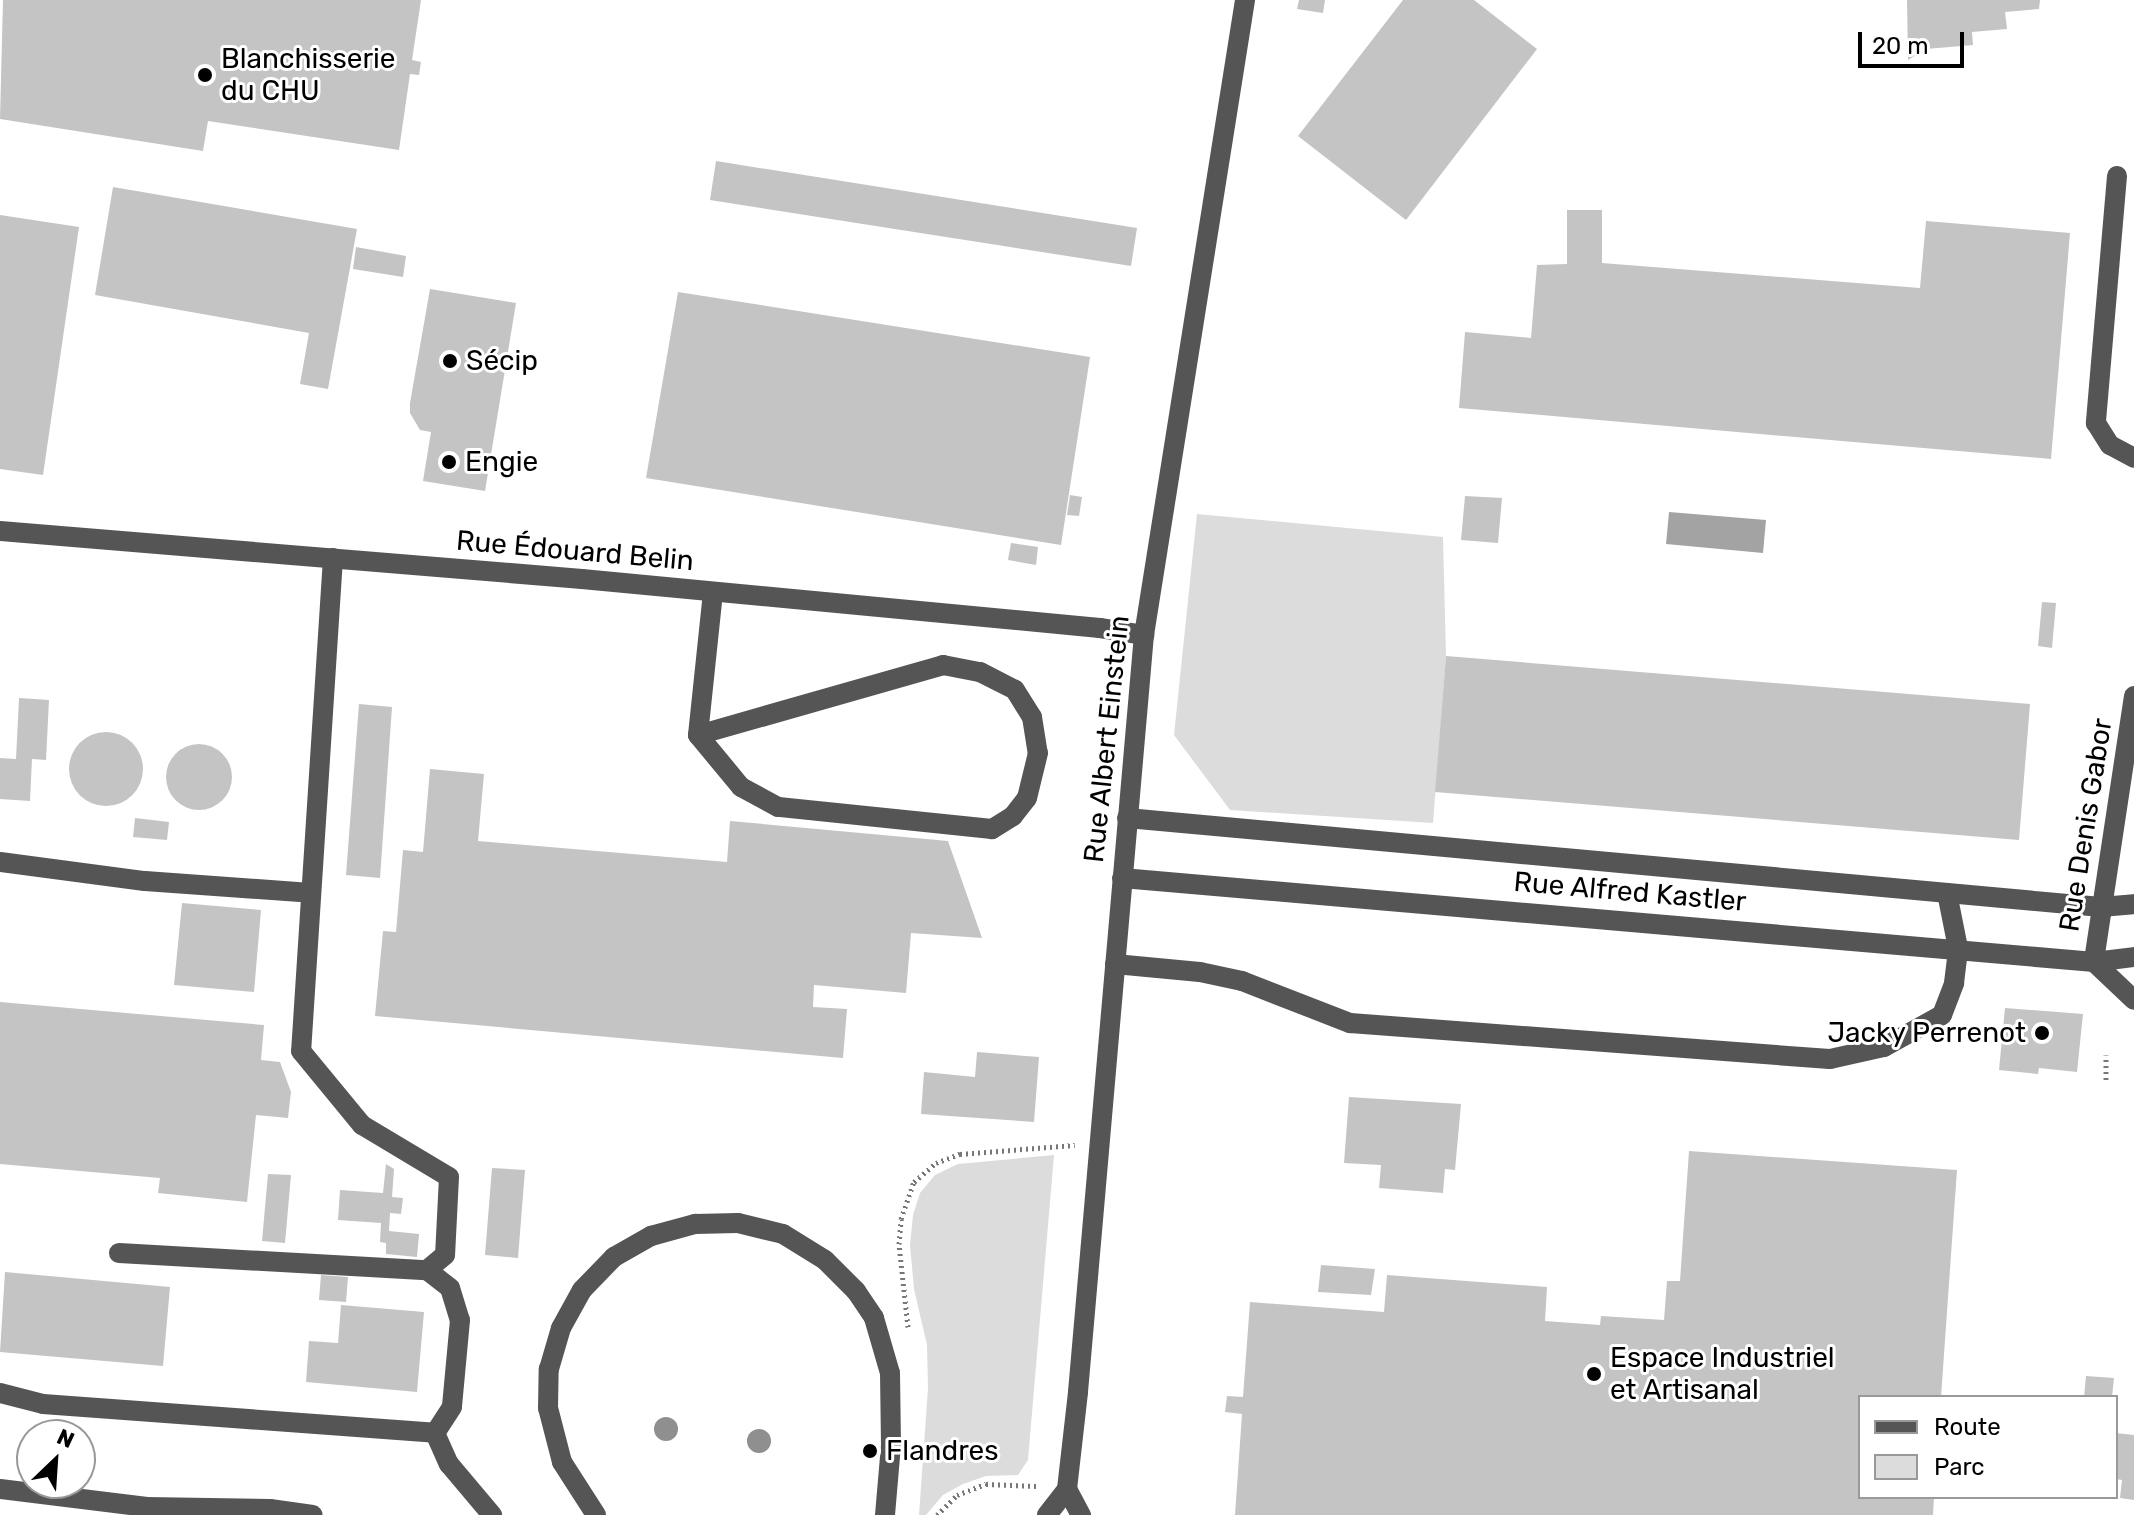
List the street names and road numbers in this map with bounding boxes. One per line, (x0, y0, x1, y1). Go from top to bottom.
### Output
street label: Rue Édouard Belin (455, 524, 695, 578)
street label: Rue Albert Einstein (1077, 613, 1137, 865)
street label: Rue Denis Gabor (2053, 716, 2119, 934)
street label: Rue Alfred Kastler (1512, 865, 1748, 919)

